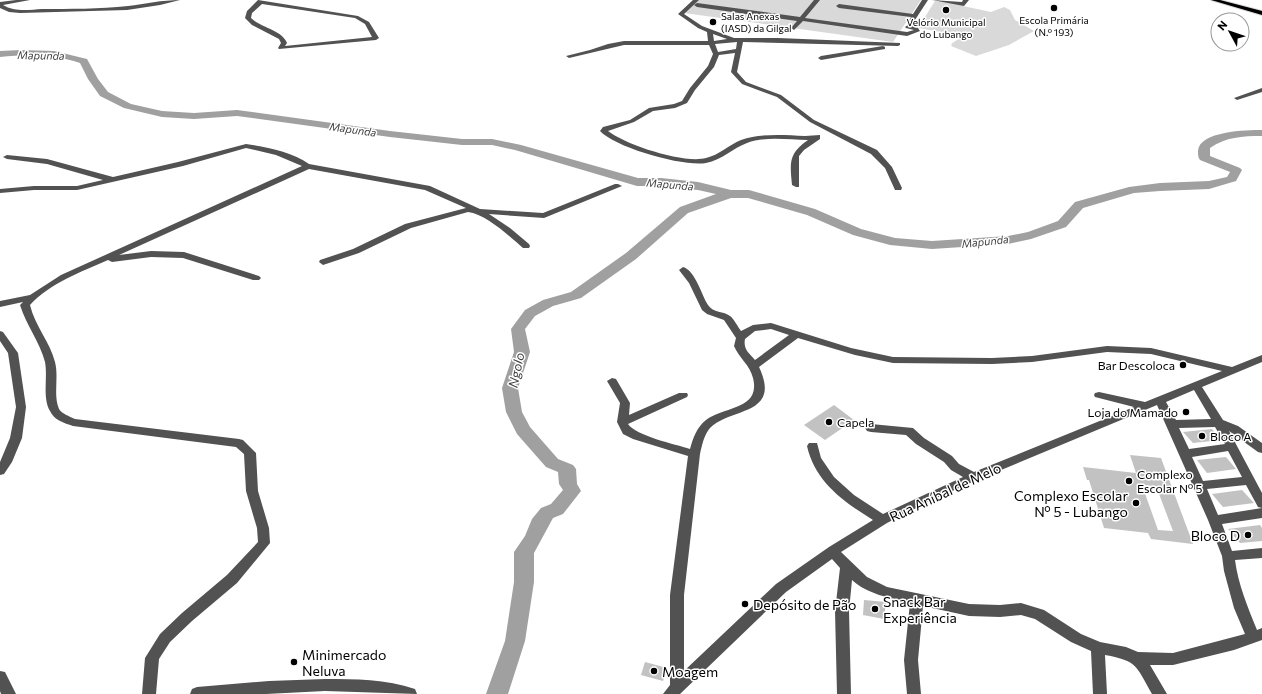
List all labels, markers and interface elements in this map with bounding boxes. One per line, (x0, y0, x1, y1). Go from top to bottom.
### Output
marker: Escola Primária (N.º 193) (1049, 3, 1059, 13)
marker: Velório Municipal do Lubango (941, 5, 951, 15)
place label: Salas Anexas (IASD) da Gilgal (721, 10, 792, 34)
north arrow (1210, 12, 1250, 52)
place label: Escola Primária (N.º 193) (1019, 14, 1089, 38)
place label: Velório Municipal do Lubango (906, 16, 986, 40)
marker: Salas Anexas (IASD) da Gilgal (708, 17, 718, 27)
text: N (1214, 18, 1230, 33)
water label: Mapunda (17, 48, 65, 62)
water label: Mapunda (329, 119, 378, 139)
water label: Mapunda (646, 175, 694, 193)
water label: Mapunda (961, 232, 1009, 250)
water label: Ngolo (504, 351, 528, 389)
place label: Bar Descoloca (1098, 358, 1175, 372)
marker: Bar Descoloca (1178, 360, 1188, 370)
place label: Loja do Mamado (1087, 405, 1178, 419)
marker: Loja do Mamado (1181, 407, 1191, 417)
place label: Capela (837, 415, 874, 429)
marker: Capela (824, 417, 834, 427)
place label: Bloco A (1210, 429, 1252, 443)
marker: Bloco A (1197, 431, 1207, 441)
street label: Rua Aníbal de Melo (887, 459, 1003, 525)
place label: Complexo Escolar Nº 5 (1137, 467, 1202, 495)
marker: Complexo Escolar Nº 5 (1124, 476, 1134, 486)
place label: Complexo Escolar Nº 5 - Lubango (1014, 487, 1128, 520)
marker: Complexo Escolar Nº 5 - Lubango (1131, 498, 1141, 508)
place label: Bloco D (1191, 527, 1240, 544)
marker: Bloco D (1243, 530, 1253, 540)
place label: Snack Bar Experiência (883, 593, 957, 626)
place label: Depósito de Pão (753, 596, 856, 613)
marker: Depósito de Pão (740, 599, 750, 609)
marker: Snack Bar Experiência (870, 604, 880, 614)
place label: Minimercado Neluva (302, 646, 386, 679)
marker: Minimercado Neluva (289, 657, 299, 667)
place label: Moagem (662, 663, 718, 680)
marker: Moagem (649, 666, 659, 676)

